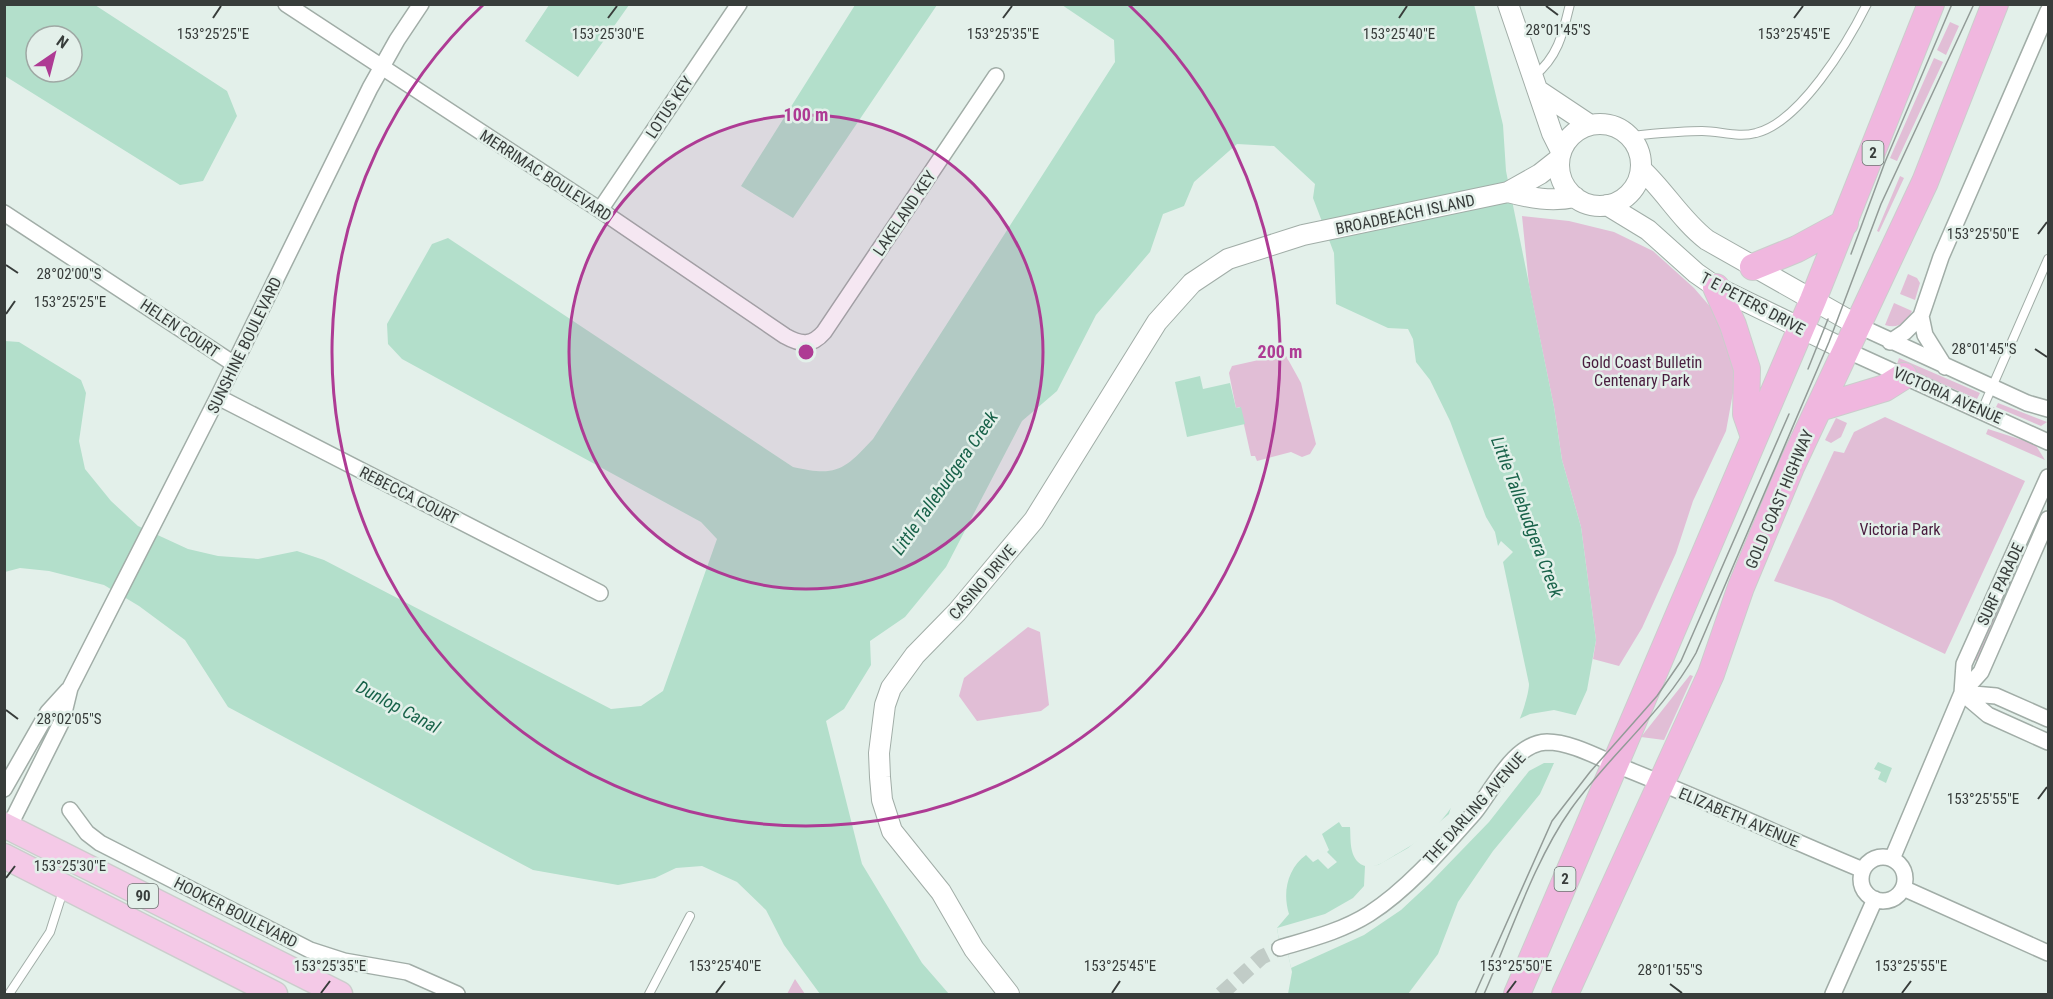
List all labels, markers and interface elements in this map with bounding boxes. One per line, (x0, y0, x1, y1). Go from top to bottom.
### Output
text: 28°01'45"S (1525, 21, 1591, 39)
north arrow (24, 24, 84, 84)
text: 153°25'25"E (177, 25, 249, 43)
text: 153°25'30"E (572, 25, 644, 43)
text: 153°25'35"E (967, 25, 1039, 43)
text: 153°25'40"E (1363, 25, 1435, 43)
text: 153°25'45"E (1758, 25, 1830, 43)
text: N (53, 32, 72, 53)
street label: LOTUS KEY (642, 72, 697, 142)
text: 100 m (784, 104, 828, 125)
street label: MERRIMAC BOULEVARD (476, 126, 615, 225)
road number: 2 (1862, 141, 1884, 165)
street label: LAKELAND KEY (869, 167, 940, 259)
street label: BROADBEACH ISLAND (1334, 190, 1476, 239)
text: 153°25'50"E (1947, 225, 2019, 243)
text: 28°02'00"S (36, 265, 102, 283)
street label: T E PETERS DRIVE (1697, 268, 1808, 339)
street label: SUNSHINE BOULEVARD (203, 274, 286, 416)
text: 153°25'25"E (34, 293, 106, 311)
street label: HELEN COURT (137, 295, 223, 362)
text: 28°01'45"S (1951, 340, 2017, 358)
text: 200 m (1258, 341, 1302, 362)
centre of rings (796, 342, 816, 362)
park label: Gold Coast Bulletin Centenary Park (1582, 353, 1702, 390)
street label: VICTORIA AVENUE (1890, 363, 2005, 428)
water label: Little Tallebudgera Creek (887, 406, 1003, 559)
street label: GOLD COAST HIGHWAY (1742, 426, 1818, 572)
water label: Little Tallebudgera Creek (1487, 433, 1568, 601)
street label: REBECCA COURT (356, 462, 461, 528)
park label: Victoria Park (1859, 520, 1941, 539)
street label: SURF PARADE (1973, 540, 2028, 629)
street label: CASINO DRIVE (945, 541, 1020, 623)
water label: Dunlop Canal (353, 676, 444, 738)
text: 28°02'05"S (36, 710, 102, 728)
street label: THE DARLING AVENUE (1419, 749, 1529, 868)
street label: ELIZABETH AVENUE (1676, 784, 1802, 851)
text: 153°25'55"E (1947, 790, 2019, 808)
text: 153°25'30"E (34, 857, 106, 875)
road number: 2 (1554, 867, 1576, 891)
street label: HOOKER BOULEVARD (171, 873, 301, 952)
road number: 90 (128, 884, 158, 908)
text: 153°25'35"E (294, 957, 366, 975)
text: 153°25'40"E (689, 957, 761, 975)
text: 153°25'45"E (1084, 957, 1156, 975)
text: 153°25'50"E (1480, 957, 1552, 975)
text: 153°25'55"E (1875, 957, 1947, 975)
text: 28°01'55"S (1637, 961, 1703, 979)

